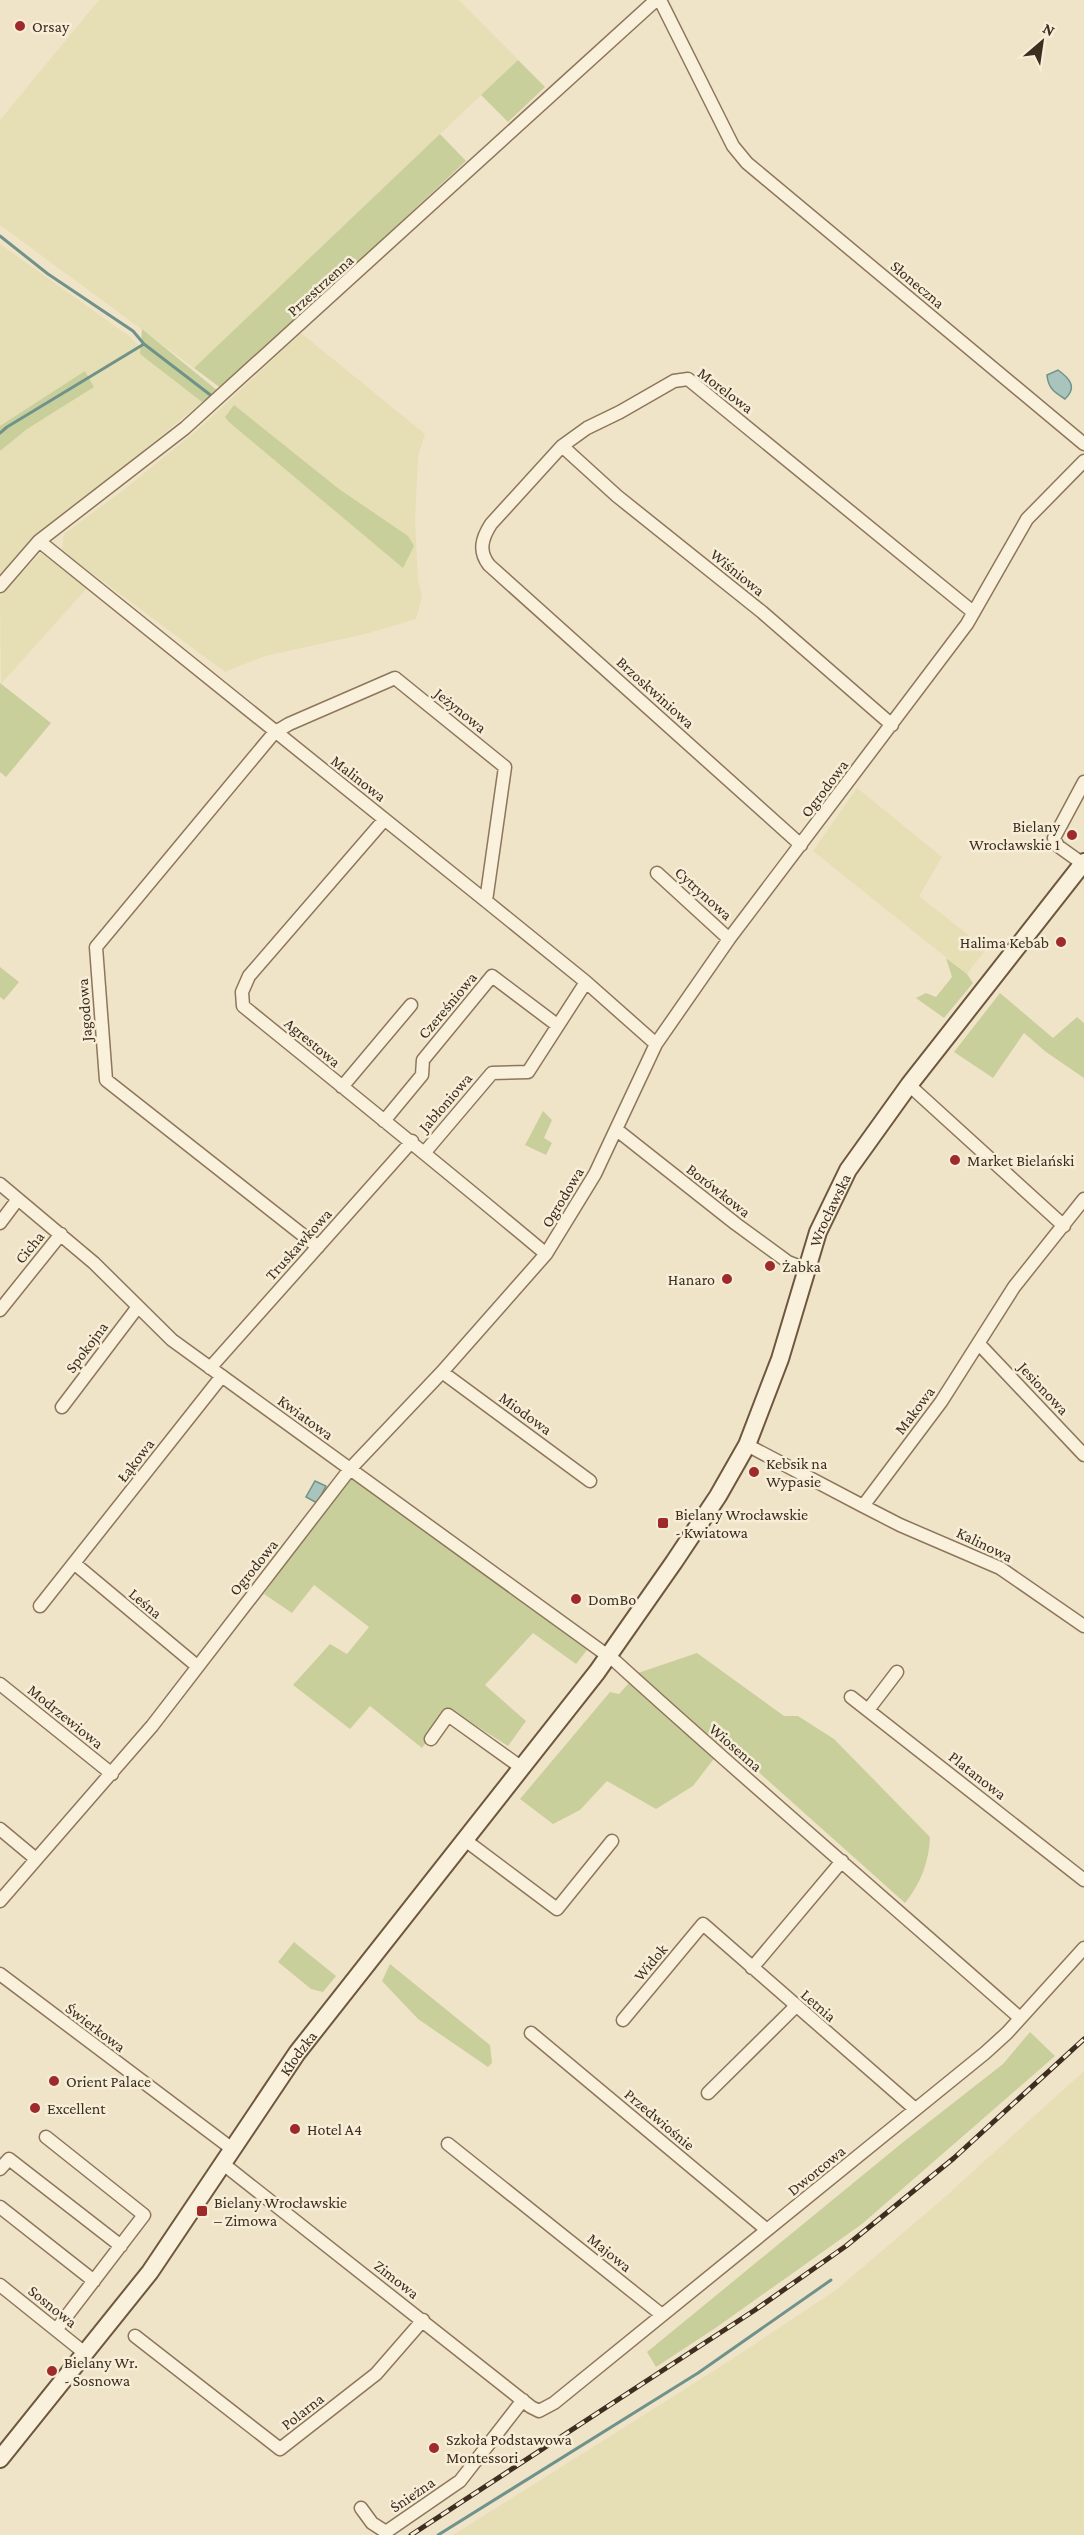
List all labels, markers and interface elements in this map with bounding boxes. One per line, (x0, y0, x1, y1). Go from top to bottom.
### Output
north arrow (1012, 12, 1072, 72)
place label: Orsay (32, 18, 70, 36)
marker: Orsay (13, 19, 27, 33)
text: N (1040, 19, 1058, 39)
street label: Przestrzenna (284, 251, 357, 319)
street label: Słoneczna (887, 257, 948, 312)
street label: Morelowa (695, 364, 757, 417)
street label: Wiśniowa (707, 545, 769, 600)
street label: Brzoskwiniowa (613, 653, 698, 732)
street label: Jeżynowa (429, 683, 490, 737)
street label: Malinowa (328, 752, 390, 805)
street label: Ogrodowa (797, 756, 853, 821)
place label: Bielany Wrocławskie 1 (969, 818, 1061, 853)
marker: Bielany Wrocławskie 1 (1065, 828, 1079, 842)
street label: Cytrynowa (671, 863, 736, 925)
place label: Halima Kebab (960, 934, 1049, 951)
marker: Halima Kebab (1054, 935, 1068, 949)
street label: Czereśniowa (415, 968, 481, 1042)
street label: Jagodowa (74, 977, 96, 1044)
street label: Agrestowa (281, 1014, 344, 1072)
street label: Jabłoniowa (414, 1069, 477, 1137)
place label: Market Bielański (967, 1152, 1074, 1169)
marker: Market Bielański (948, 1153, 962, 1167)
street label: Borówkowa (683, 1160, 754, 1221)
street label: Ogrodowa (538, 1164, 588, 1231)
street label: Wrocławska (806, 1170, 854, 1249)
street label: Truskawkowa (262, 1205, 335, 1284)
street label: Cicha (11, 1227, 48, 1267)
place label: Żabka (782, 1258, 822, 1275)
marker: Żabka (763, 1259, 777, 1273)
place label: Hanaro (668, 1271, 715, 1288)
marker: Hanaro (720, 1272, 734, 1286)
street label: Spokojna (62, 1318, 112, 1377)
street label: Jesionowa (1013, 1357, 1073, 1419)
street label: Makowa (891, 1383, 938, 1437)
street label: Miodowa (496, 1389, 556, 1438)
street label: Kwiatowa (275, 1392, 337, 1443)
street label: Łąkowa (113, 1435, 159, 1486)
place label: Kebsik na Wypasie (766, 1455, 828, 1491)
marker: Kebsik na Wypasie (747, 1465, 761, 1479)
place label: Bielany Wrocławskie - Kwiatowa (675, 1506, 808, 1541)
marker: Bielany Wrocławskie - Kwiatowa (656, 1516, 670, 1530)
street label: Kalinowa (954, 1524, 1016, 1566)
street label: Ogrodowa (226, 1535, 282, 1599)
street label: Leśna (126, 1585, 166, 1622)
place label: DomBo (588, 1591, 636, 1608)
marker: DomBo (569, 1592, 583, 1606)
street label: Modrzewiowa (25, 1681, 107, 1752)
street label: Wiosenna (706, 1720, 766, 1775)
street label: Platanowa (946, 1748, 1010, 1803)
street label: Widok (630, 1940, 671, 1984)
street label: Letnia (798, 1986, 840, 2025)
street label: Świerkowa (62, 1999, 129, 2056)
street label: Kłodzka (276, 2027, 321, 2079)
place label: Orient Palace (66, 2073, 151, 2090)
marker: Orient Palace (47, 2074, 61, 2088)
street label: Przedwiośnie (621, 2085, 698, 2153)
place label: Excellent (47, 2100, 106, 2117)
marker: Excellent (28, 2101, 42, 2115)
place label: Hotel A4 (307, 2121, 362, 2138)
marker: Hotel A4 (288, 2122, 302, 2136)
street label: Dworcowa (784, 2142, 849, 2199)
place label: Bielany Wrocławskie – Zimowa (214, 2194, 347, 2229)
marker: Bielany Wrocławskie – Zimowa (195, 2204, 209, 2218)
street label: Majowa (584, 2230, 636, 2276)
street label: Zimowa (371, 2257, 423, 2303)
street label: Sosnowa (25, 2282, 81, 2331)
place label: Bielany Wr. - Sosnowa (64, 2354, 138, 2389)
marker: Bielany Wr. - Sosnowa (45, 2364, 59, 2378)
street label: Polarna (278, 2389, 327, 2433)
place label: Szkoła Podstawowa Montessori (446, 2431, 572, 2466)
marker: Szkoła Podstawowa Montessori (427, 2441, 441, 2455)
street label: Śnieżna (387, 2473, 438, 2515)

